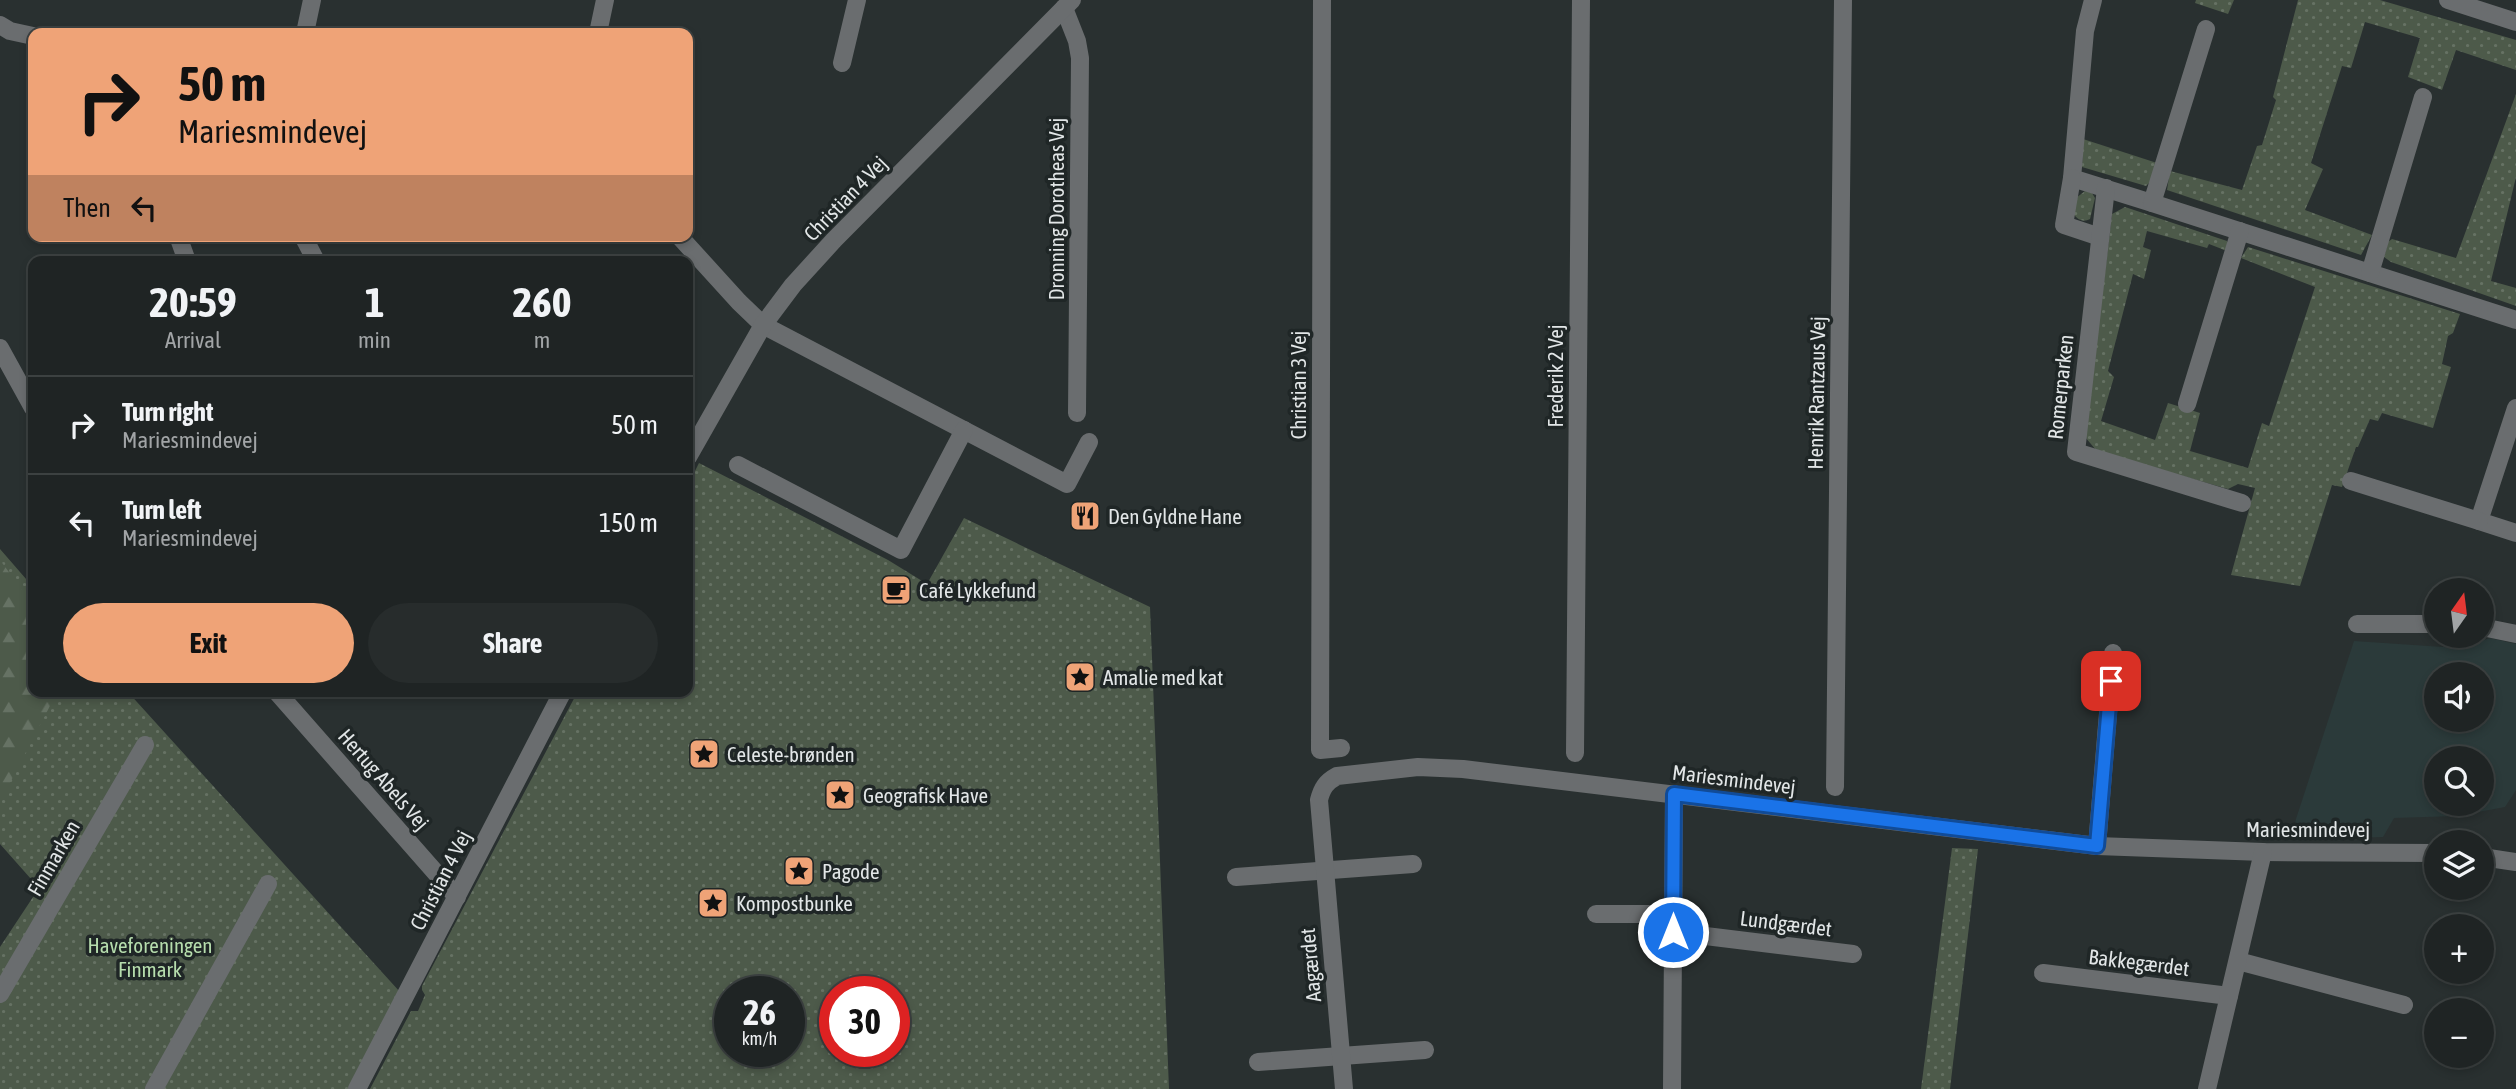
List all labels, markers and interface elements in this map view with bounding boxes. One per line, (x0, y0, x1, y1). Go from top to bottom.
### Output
text: 50 m (178, 55, 266, 111)
icon: right (63, 56, 154, 147)
text: Mariesmindevej (178, 113, 367, 150)
street label: Dronning Dorotheas Vej (1044, 118, 1068, 300)
street label: Christian 4 Vej (799, 151, 891, 245)
icon: left (125, 189, 163, 227)
text: Then (63, 193, 111, 223)
text: 20:59 (149, 278, 237, 326)
text: 1 (365, 278, 384, 326)
text: 260 (512, 278, 572, 326)
street label: Henrik Rantzaus Vej (1803, 316, 1829, 470)
street label: Frederik 2 Vej (1543, 324, 1567, 428)
text: Arrival (165, 327, 221, 353)
text: min (358, 327, 391, 353)
text: m (534, 327, 550, 353)
street label: Christian 3 Vej (1286, 331, 1310, 439)
street label: Romerparken (2043, 333, 2077, 441)
text: Turn right (122, 397, 213, 427)
icon: right (63, 406, 101, 444)
text: 50 m (611, 410, 658, 440)
text: Mariesmindevej (122, 427, 258, 453)
text: Turn left (122, 495, 202, 525)
restaurant icon: Den Gyldne Hane (1068, 499, 1102, 533)
icon: left (63, 504, 101, 542)
place label: Den Gyldne Hane (1108, 504, 1242, 528)
text: 150 m (599, 508, 658, 538)
text: Mariesmindevej (122, 525, 258, 551)
cafe icon: Café Lykkefund (879, 573, 913, 607)
place label: Café Lykkefund (919, 578, 1036, 602)
north arrow (2424, 578, 2494, 648)
map controls (2424, 578, 2494, 1068)
button: Exit (63, 603, 354, 683)
button: Share (368, 603, 658, 683)
pin (2081, 651, 2141, 711)
place icon: Amalie med kat (1063, 660, 1097, 694)
icon: arrive (2092, 662, 2130, 700)
button: sound (2424, 662, 2494, 732)
place label: Amalie med kat (1103, 665, 1223, 689)
street label: Hertug Abels Vej (334, 724, 434, 834)
place icon: Celeste-brønden (687, 737, 721, 771)
place label: Celeste-brønden (727, 742, 855, 766)
button: search (2424, 746, 2494, 816)
street label: Mariesmindevej (1671, 760, 1797, 798)
place icon: Geografisk Have (823, 778, 857, 812)
place label: Geografisk Have (863, 783, 988, 807)
street label: Finmarken (22, 816, 84, 900)
street label: Mariesmindevej (2246, 817, 2370, 841)
street label: Christian 4 Vej (405, 826, 475, 934)
button: layers (2424, 830, 2494, 900)
place icon: Pagode (782, 854, 816, 888)
place label: Pagode (822, 859, 880, 883)
place icon: Kompostbunke (696, 886, 730, 920)
place label: Kompostbunke (736, 891, 853, 915)
position arrow (1636, 895, 1710, 969)
street label: Lundgærdet (1739, 905, 1833, 941)
button: + (2424, 914, 2494, 984)
street label: Aagærdet (1295, 927, 1325, 1003)
park label: Haveforeningen Finmark (88, 933, 212, 981)
street label: Bakkegærdet (2087, 944, 2191, 980)
speed limit sign: 30 (819, 976, 910, 1067)
text: 26 (743, 992, 776, 1032)
button: − (2424, 998, 2494, 1068)
text: km/h (742, 1028, 777, 1049)

